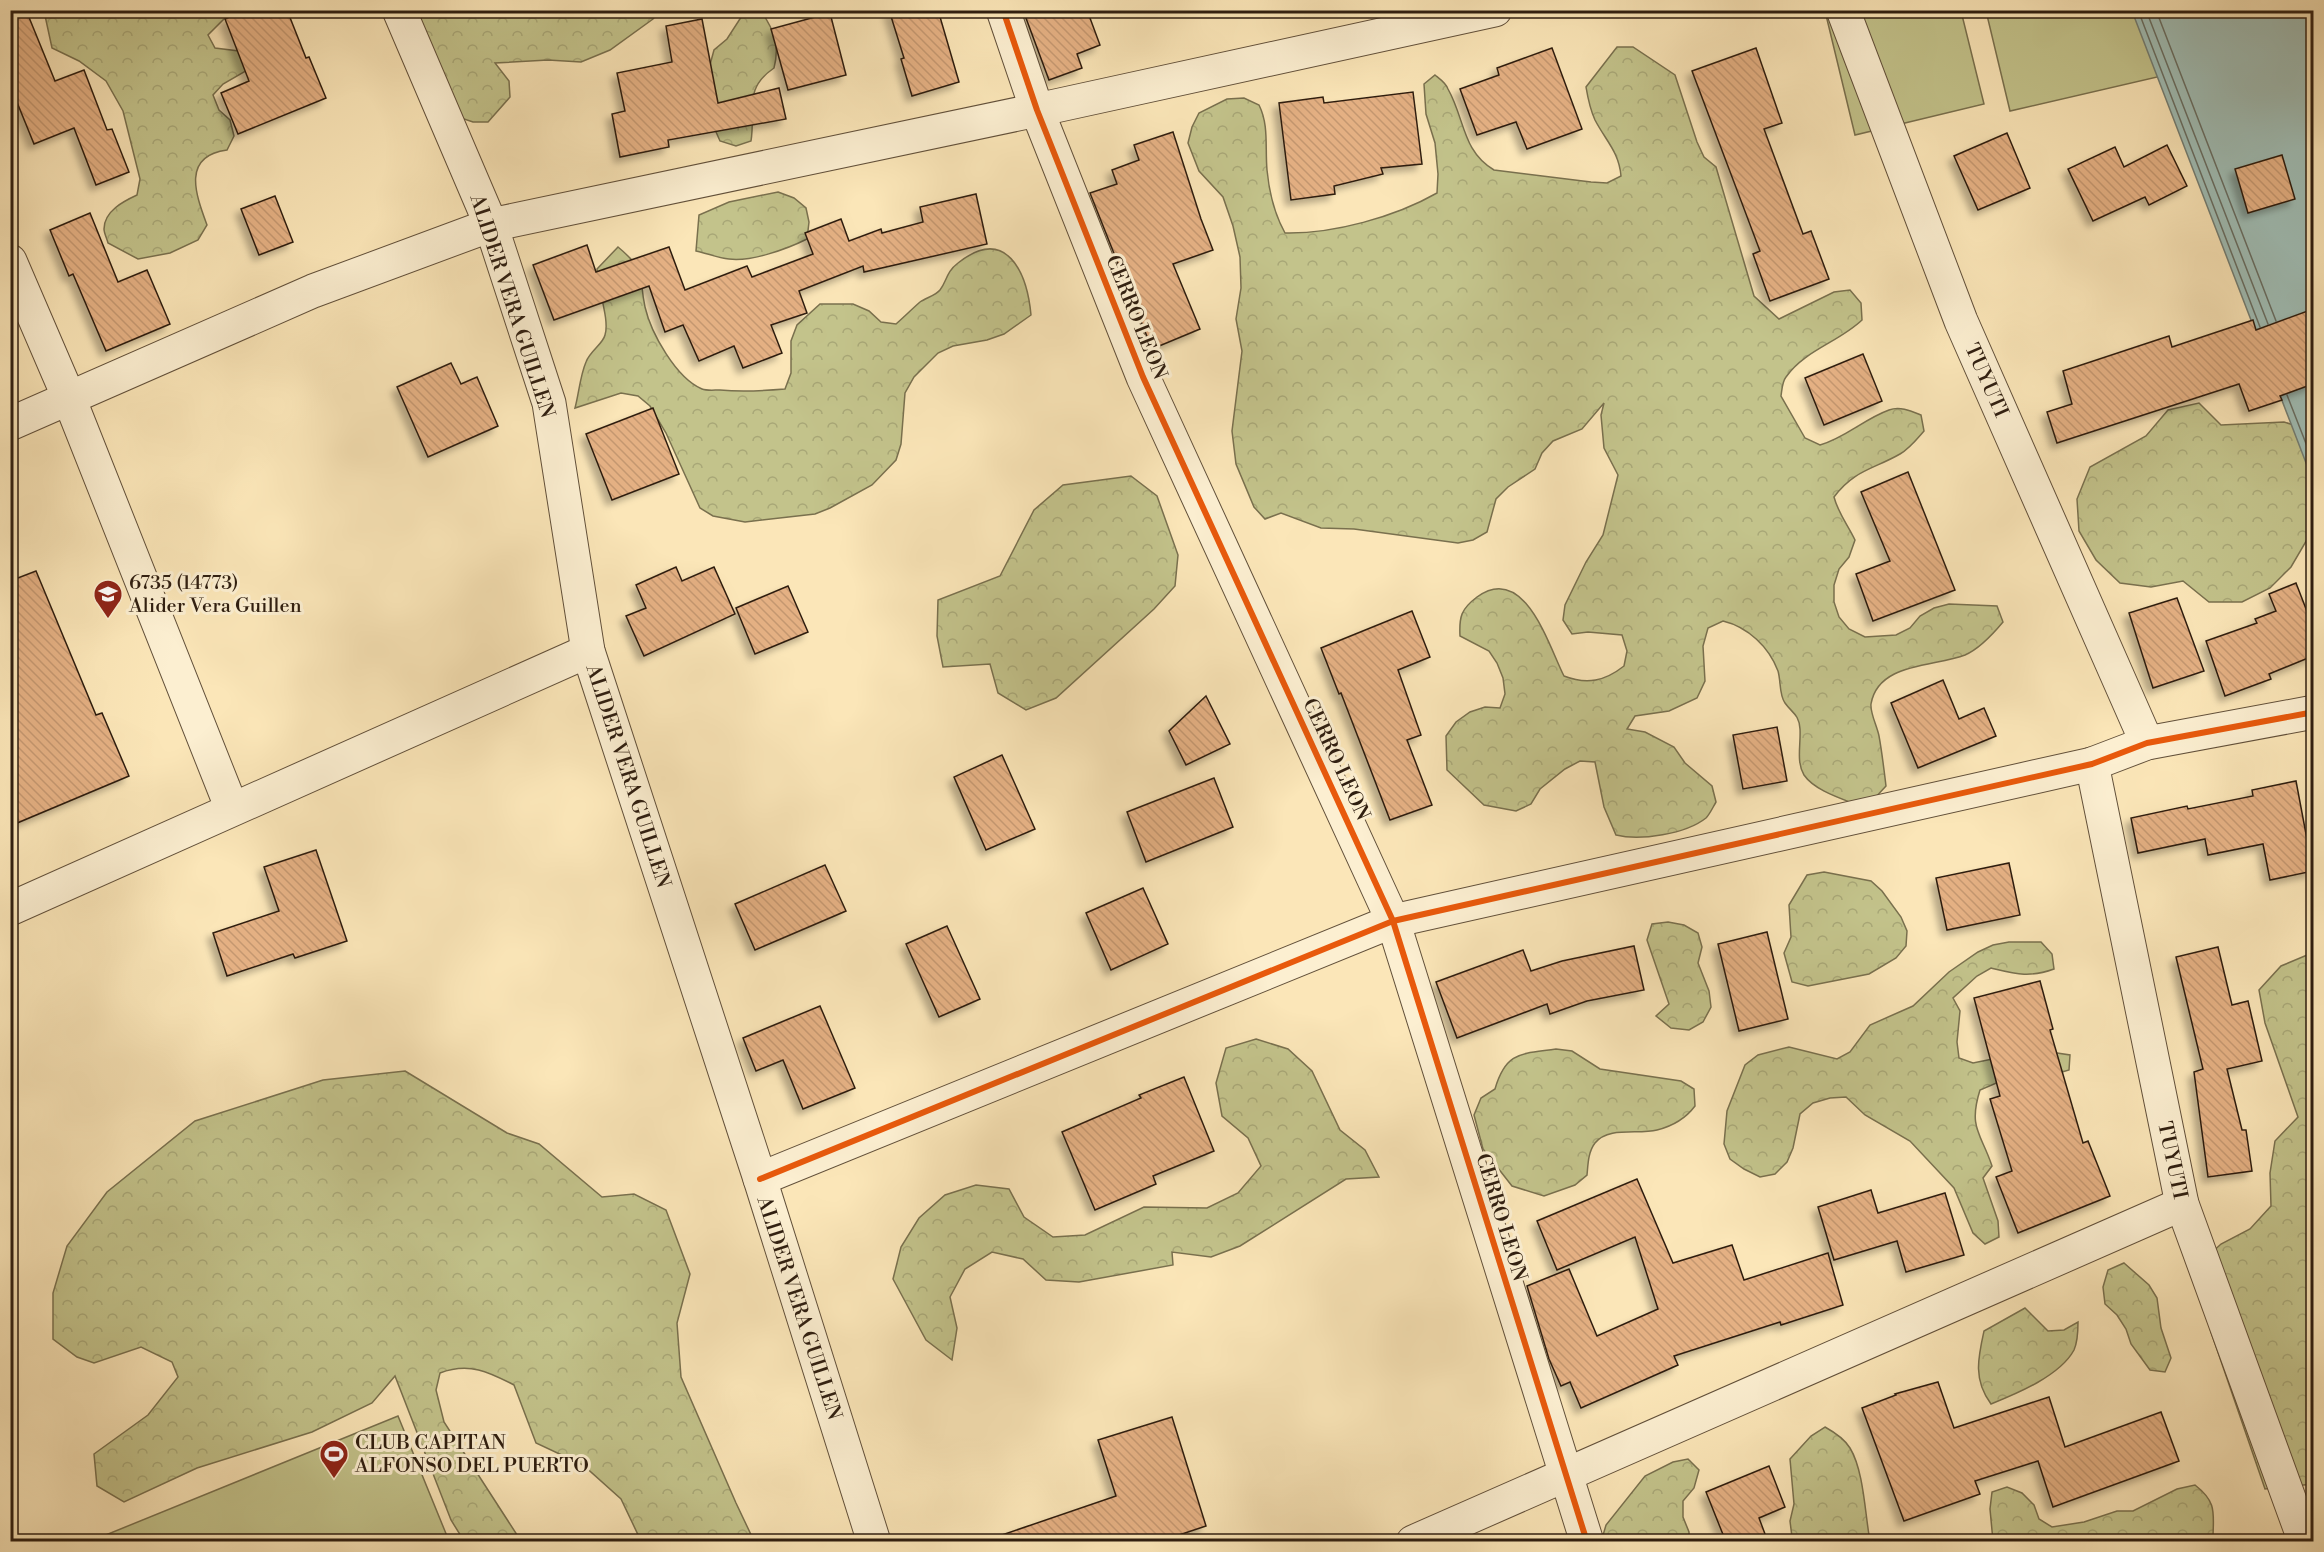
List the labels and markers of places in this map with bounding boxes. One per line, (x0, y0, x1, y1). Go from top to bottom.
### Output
place label: 6735 (14773) Alider Vera Guillen (128, 571, 302, 619)
school or university icon: 6735 (14773) Alider Vera Guillen (92, 578, 124, 620)
place label: CLUB CAPITAN ALFONSO DEL PUERTO (354, 1431, 589, 1479)
sports icon: CLUB CAPITAN ALFONSO DEL PUERTO (318, 1438, 350, 1480)

